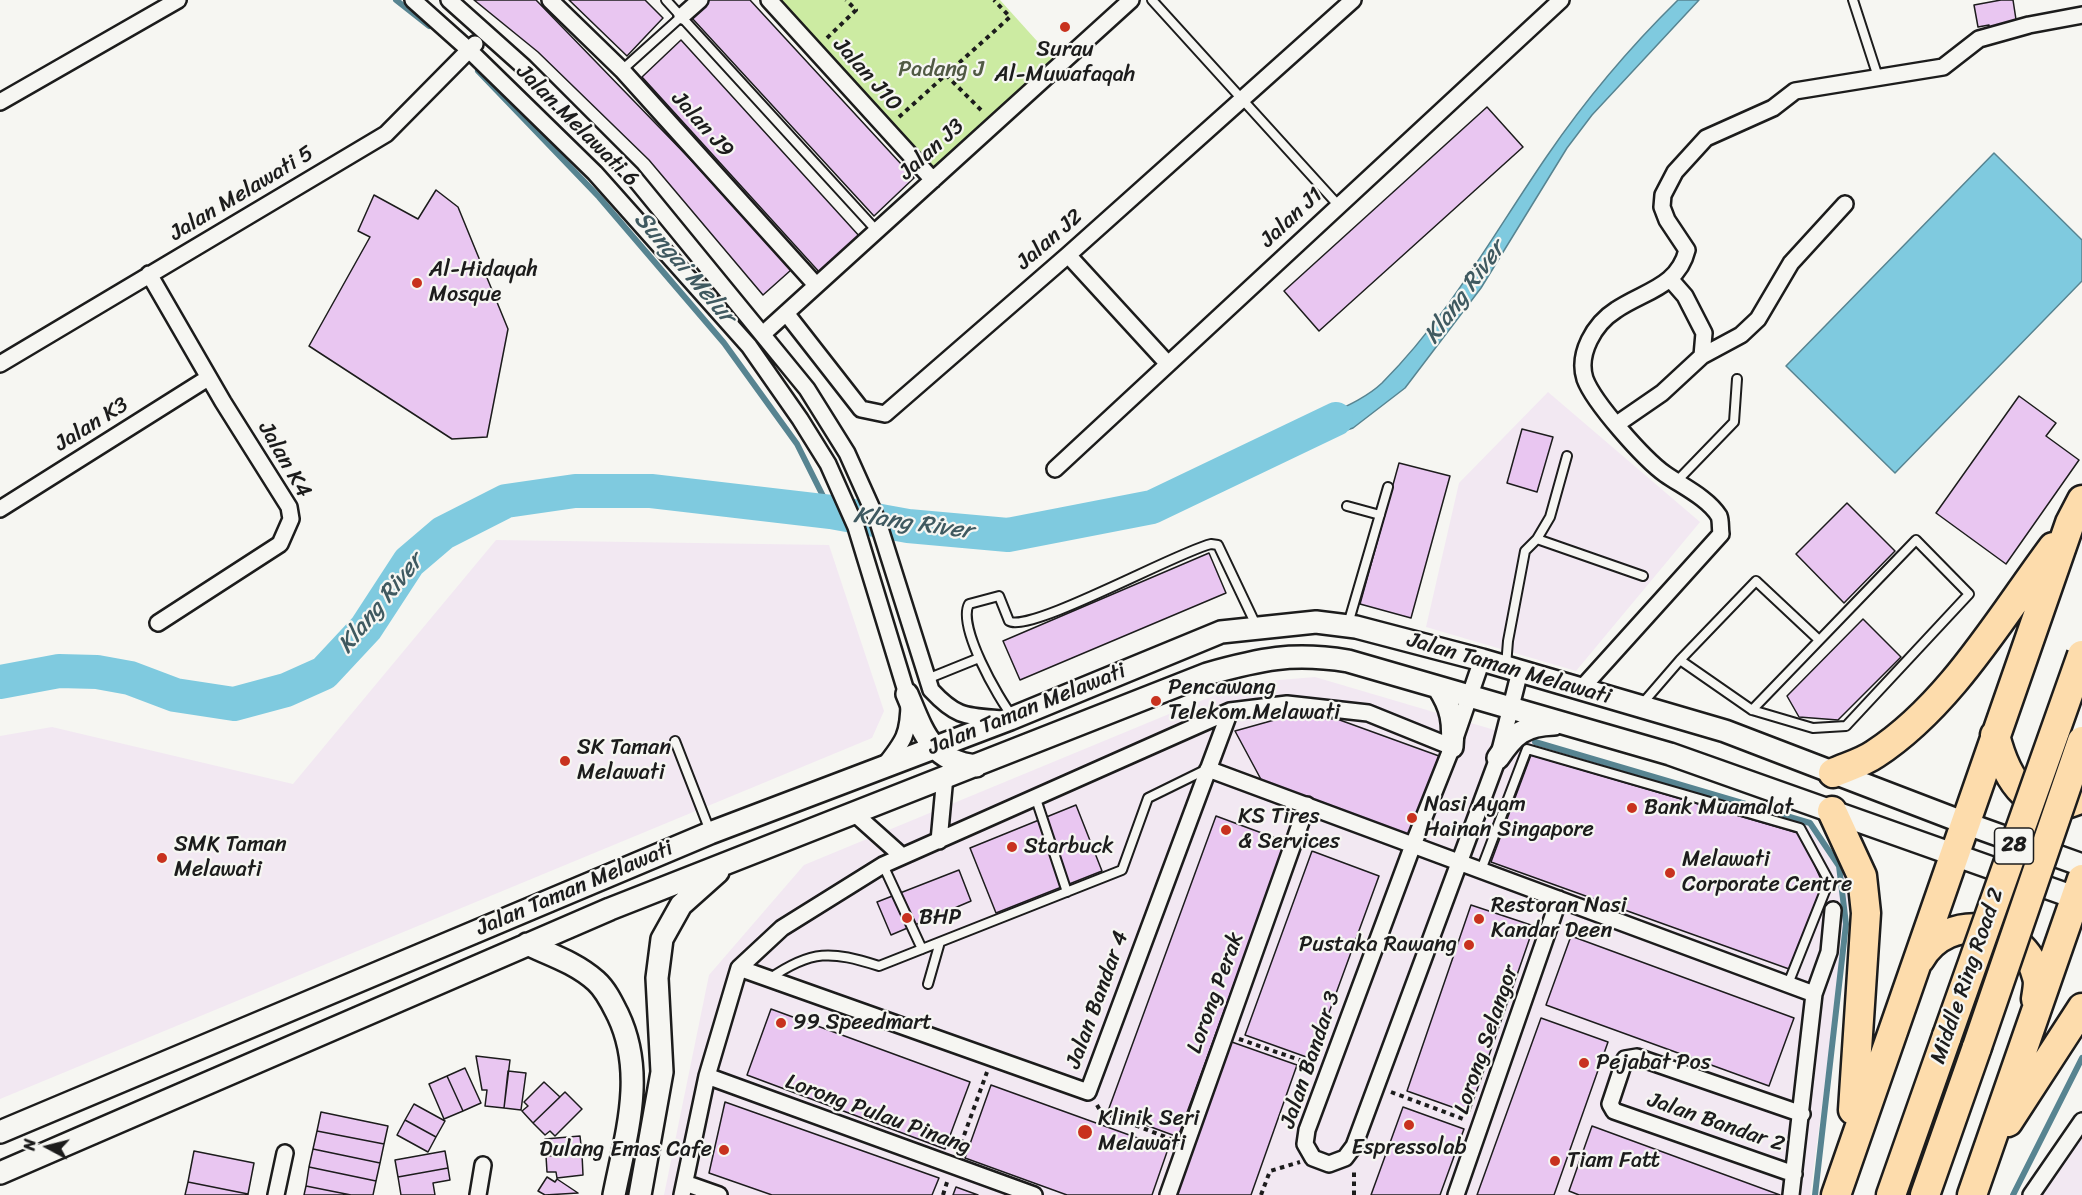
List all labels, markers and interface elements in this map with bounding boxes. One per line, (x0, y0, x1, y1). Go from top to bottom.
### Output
marker: Surau Al-Muwafaqah (1058, 20, 1072, 34)
street label: Jalan J10 (827, 33, 907, 117)
place label: Surau Al-Muwafaqah (995, 37, 1135, 88)
park label: Padang J (898, 57, 984, 83)
street label: Jalan Melawati 6 (510, 59, 644, 193)
street label: Jalan J9 (665, 86, 739, 164)
street label: Jalan J3 (894, 114, 970, 186)
street label: Jalan Melawati 5 (165, 141, 319, 247)
street label: Jalan J1 (1255, 182, 1329, 254)
street label: Jalan J2 (1011, 204, 1089, 276)
water label: Sungai Melur (627, 206, 741, 330)
water label: Klang River (1418, 236, 1512, 350)
place label: Al-Hidayah Mosque (429, 257, 538, 308)
marker: Al-Hidayah Mosque (410, 276, 424, 290)
street label: Jalan K3 (50, 392, 134, 458)
street label: Jalan K4 (252, 417, 316, 503)
water label: Klang River (852, 501, 974, 547)
water label: Klang River (332, 549, 430, 659)
street label: Jalan Taman Melawati (1404, 627, 1614, 711)
street label: Jalan Taman Melawati (924, 658, 1130, 762)
place label: Pencawang Telekom Melawati (1168, 675, 1340, 726)
marker: Pencawang Telekom Melawati (1149, 694, 1163, 708)
place label: SK Taman Melawati (577, 735, 671, 786)
marker: SK Taman Melawati (558, 754, 572, 768)
place label: Nasi Ayam Hainan Singapore (1424, 792, 1594, 843)
place label: Bank Muamalat (1644, 795, 1793, 821)
marker: Bank Muamalat (1625, 801, 1639, 815)
place label: KS Tires & Services (1238, 804, 1340, 855)
marker: Nasi Ayam Hainan Singapore (1405, 811, 1419, 825)
marker: KS Tires & Services (1219, 823, 1233, 837)
road number: 28 (1994, 828, 2034, 864)
place label: SMK Taman Melawati (174, 832, 287, 884)
place label: Starbuck (1024, 834, 1114, 860)
street label: Jalan Taman Melawati (473, 836, 677, 942)
marker: Starbuck (1005, 840, 1019, 854)
place label: Melawati Corporate Centre (1682, 847, 1852, 898)
marker: SMK Taman Melawati (155, 851, 169, 865)
marker: Melawati Corporate Centre (1663, 866, 1677, 880)
street label: Middle Ring Road 2 (1926, 885, 2010, 1067)
place label: Restoran Nasi Kandar Deen (1491, 893, 1627, 944)
place label: BHP (919, 905, 961, 931)
marker: BHP (900, 911, 914, 925)
marker: Restoran Nasi Kandar Deen (1472, 912, 1486, 926)
street label: Jalan Bandar 4 (1061, 928, 1135, 1072)
street label: Lorong Perak (1182, 929, 1250, 1057)
place label: Pustaka Rawang (1299, 932, 1457, 958)
marker: Pustaka Rawang (1462, 938, 1476, 952)
street label: Lorong Selangor (1449, 962, 1525, 1118)
street label: Jalan Bandar 3 (1275, 988, 1347, 1132)
place label: 99 Speedmart (793, 1010, 932, 1036)
marker: 99 Speedmart (774, 1016, 788, 1030)
place label: Pejabat Pos (1596, 1050, 1711, 1076)
marker: Pejabat Pos (1577, 1056, 1591, 1070)
street label: Lorong Pulau Pinang (782, 1069, 974, 1161)
street label: Jalan Bandar 2 (1644, 1087, 1788, 1159)
place label: Klinik Seri Melawati (1098, 1106, 1199, 1158)
north arrow (18, 1117, 78, 1177)
marker: Espressolab (1402, 1118, 1416, 1132)
marker: Klinik Seri Melawati (1076, 1123, 1094, 1141)
place label: Espressolab (1351, 1135, 1467, 1161)
text: N (15, 1137, 45, 1152)
place label: Dulang Emas Cafe (539, 1137, 712, 1163)
marker: Dulang Emas Cafe (717, 1143, 731, 1157)
place label: Tiam Fatt (1567, 1148, 1660, 1174)
marker: Tiam Fatt (1548, 1154, 1562, 1168)

